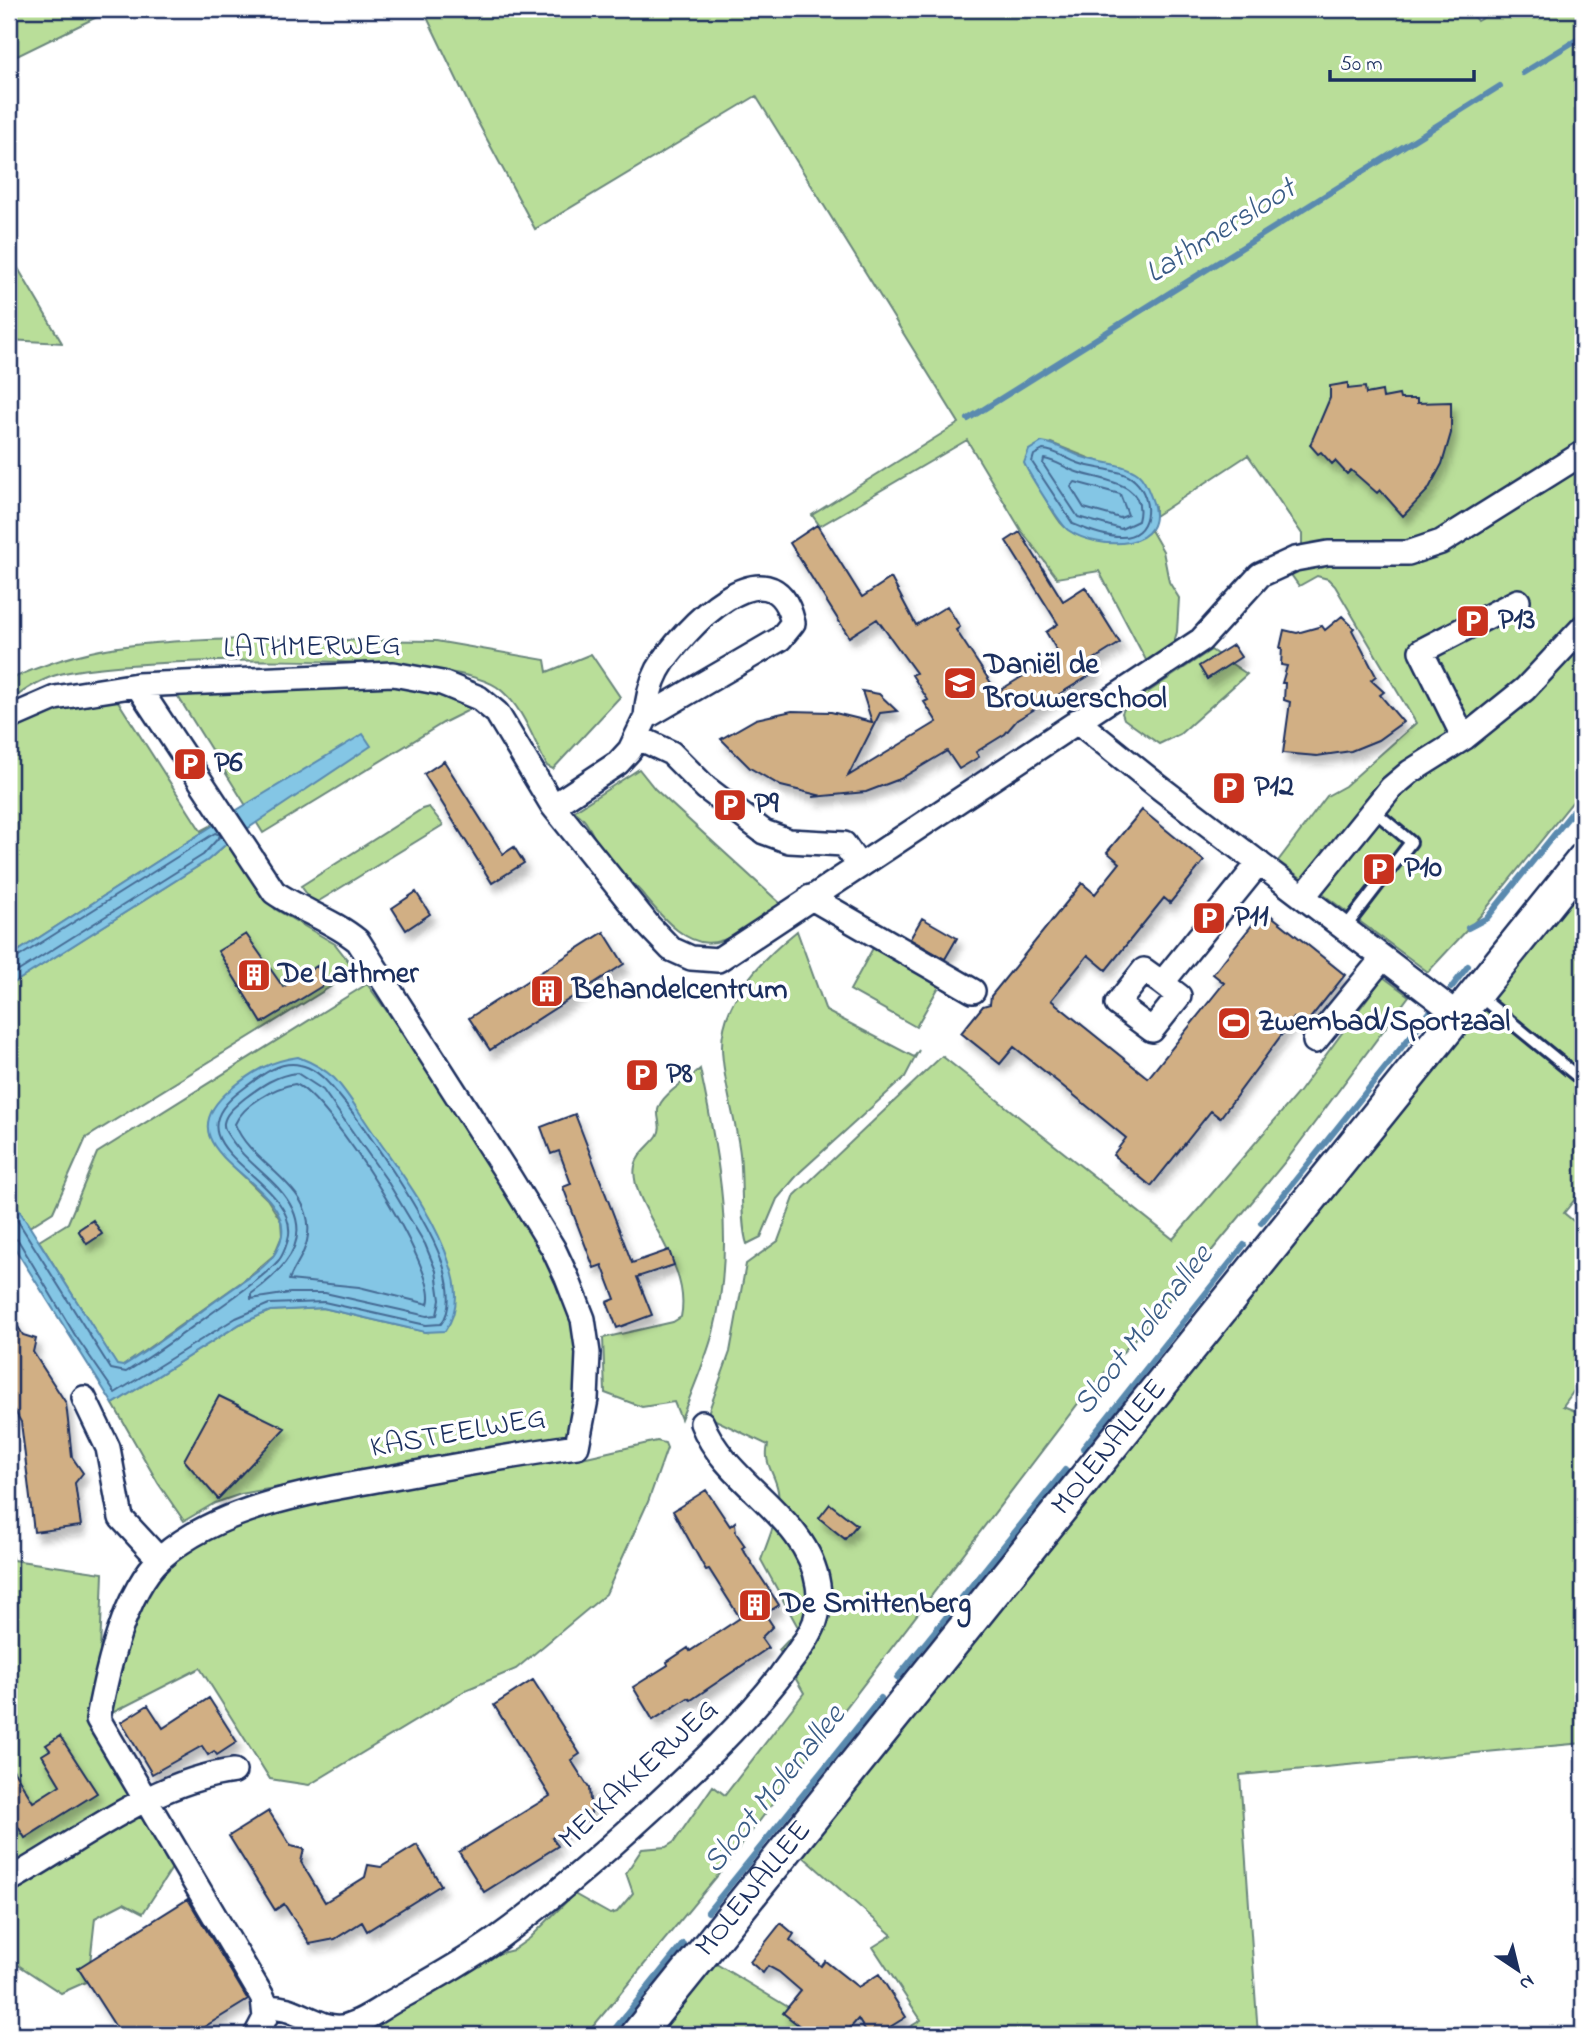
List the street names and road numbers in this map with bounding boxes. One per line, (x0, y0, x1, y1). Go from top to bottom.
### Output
street label: LATHMERWEG (223, 624, 401, 672)
street label: MOLENALLEE (1041, 1370, 1179, 1526)
street label: KASTEELWEG (367, 1397, 549, 1471)
street label: MELKAKKERWEG (549, 1689, 729, 1861)
street label: MOLENALLEE (686, 1811, 823, 1967)

